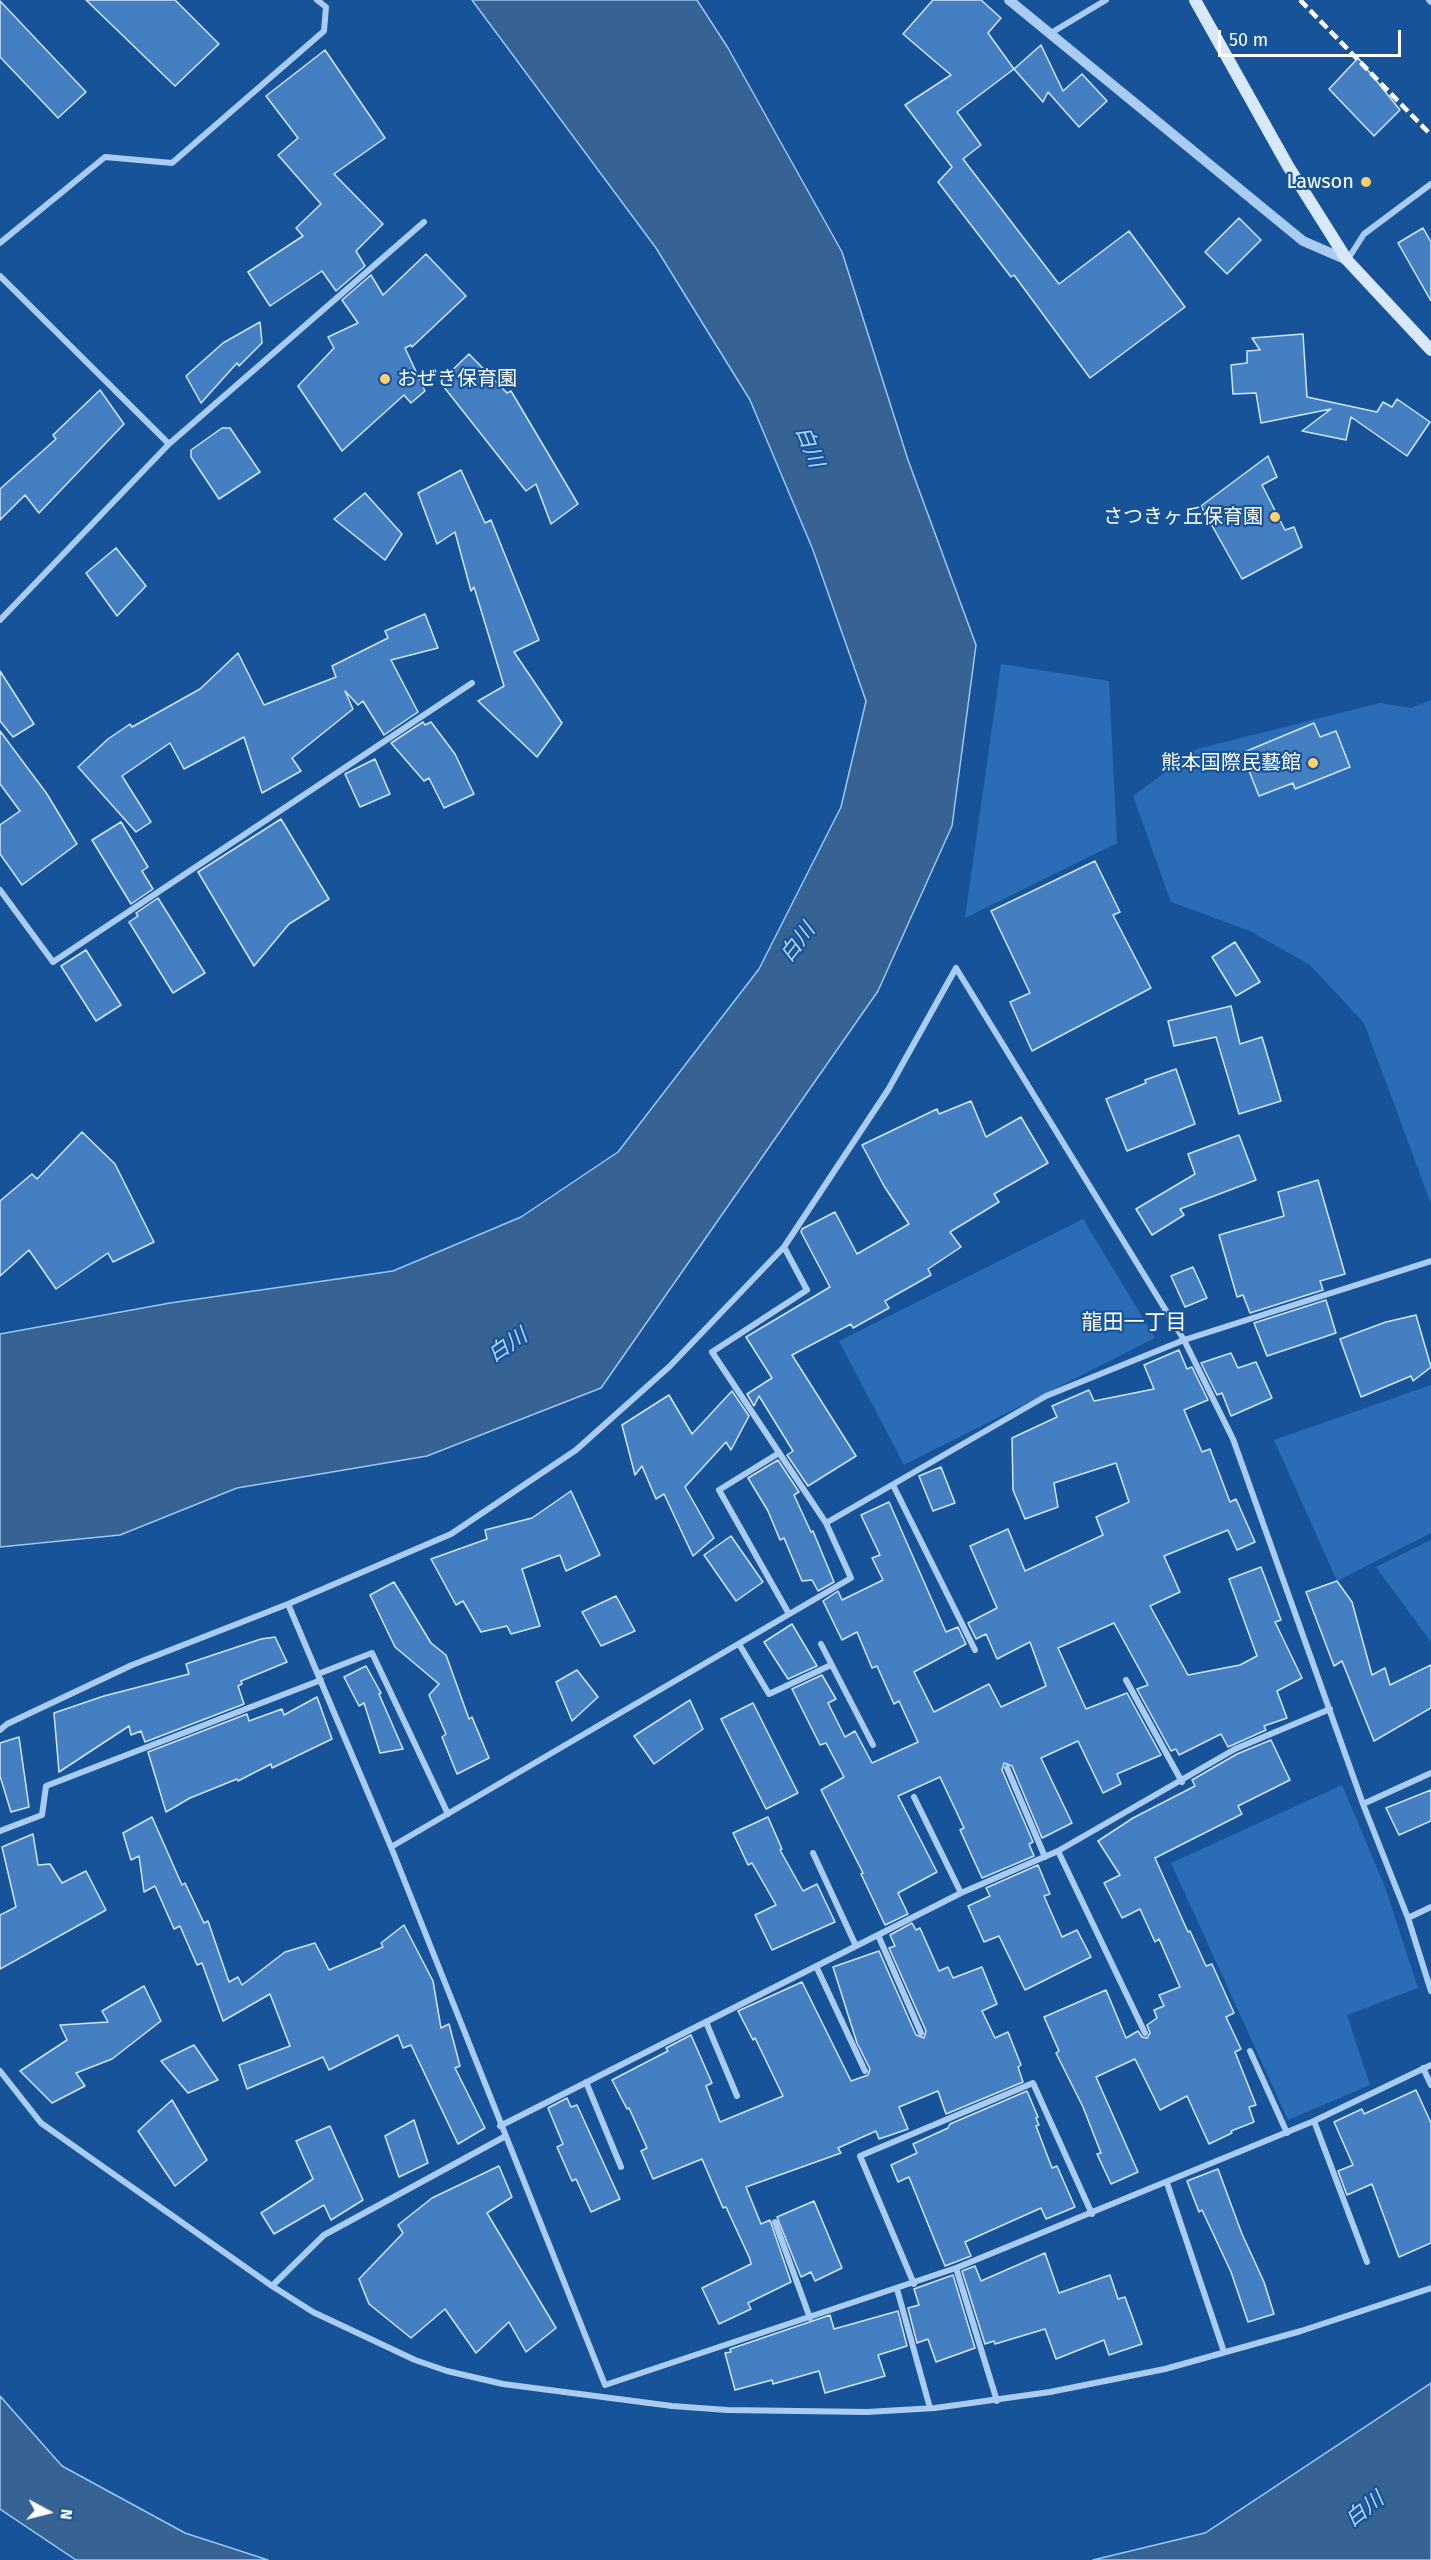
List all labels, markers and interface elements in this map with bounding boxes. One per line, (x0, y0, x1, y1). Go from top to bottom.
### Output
scale bar (1221, 18, 1404, 56)
text: 50 m (1229, 29, 1268, 51)
place label: Lawson (1286, 170, 1354, 194)
marker: Lawson (1359, 175, 1373, 189)
place label: おぜき保育園 (397, 367, 517, 391)
marker: おぜき保育園 (378, 372, 392, 386)
water label: 白川 (789, 423, 829, 471)
place label: さつきヶ丘保育園 (1103, 505, 1263, 529)
marker: さつきヶ丘保育園 (1268, 510, 1282, 524)
place label: 熊本国際民藝館 (1161, 751, 1301, 775)
marker: 熊本国際民藝館 (1306, 756, 1320, 770)
water label: 白川 (775, 919, 821, 967)
district label: 龍田一丁目 (1082, 1310, 1186, 1336)
water label: 白川 (484, 1324, 532, 1368)
north arrow (18, 2482, 78, 2542)
water label: 白川 (1341, 2487, 1389, 2533)
text: N (56, 2508, 76, 2521)

